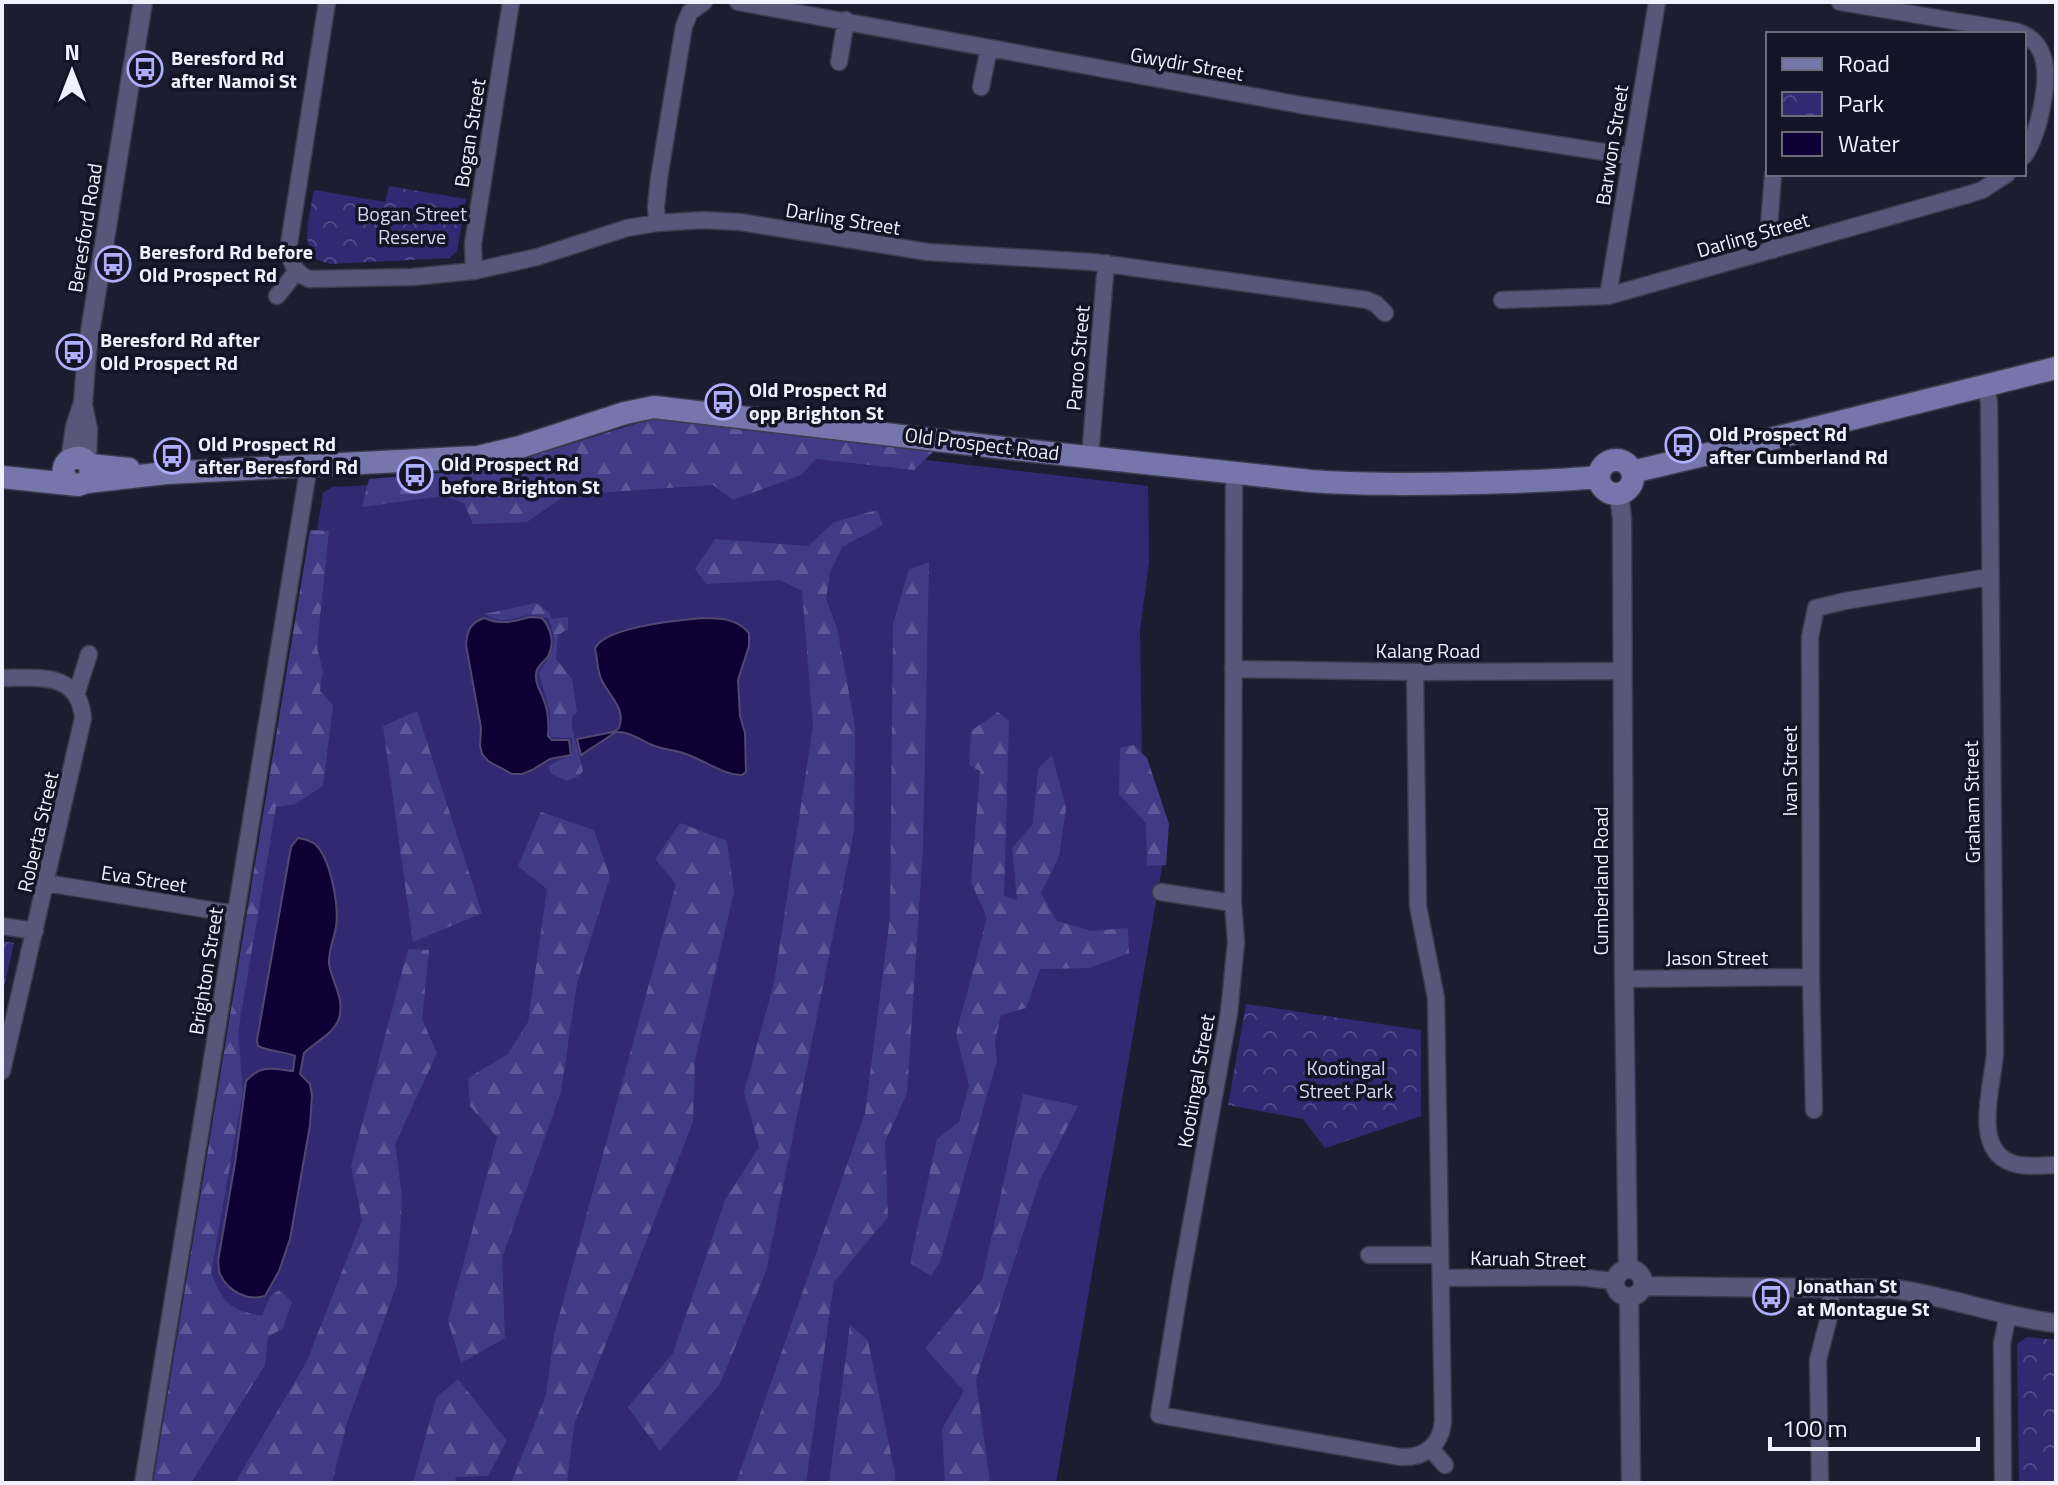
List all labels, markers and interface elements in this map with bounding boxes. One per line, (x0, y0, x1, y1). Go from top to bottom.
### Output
north arrow (32, 32, 112, 112)
legend (1766, 32, 2026, 176)
text: N (64, 35, 80, 69)
street label: Gwydir Street (1128, 38, 1246, 89)
place label: Beresford Rd after Namoi St (171, 42, 297, 96)
text: Road (1838, 45, 1890, 81)
bus stop icon: Beresford Rd after Namoi St (126, 50, 164, 88)
street label: Bogan Street (446, 76, 493, 190)
street label: Barwon Street (1587, 82, 1636, 207)
text: Park (1838, 85, 1884, 121)
text: Water (1838, 125, 1900, 161)
street label: Beresford Road (59, 161, 110, 295)
street label: Darling Street (783, 194, 903, 243)
park label: Bogan Street Reserve (357, 198, 467, 252)
street label: Darling Street (1693, 204, 1813, 265)
place label: Beresford Rd before Old Prospect Rd (139, 236, 313, 290)
bus stop icon: Beresford Rd before Old Prospect Rd (94, 245, 132, 283)
street label: Paroo Street (1057, 304, 1098, 412)
place label: Beresford Rd after Old Prospect Rd (100, 324, 260, 378)
bus stop icon: Beresford Rd after Old Prospect Rd (55, 333, 93, 371)
place label: Old Prospect Rd opp Brighton St (749, 374, 887, 428)
bus stop icon: Old Prospect Rd opp Brighton St (704, 383, 742, 421)
place label: Old Prospect Rd after Cumberland Rd (1709, 418, 1888, 472)
street label: Old Prospect Road (903, 419, 1061, 468)
bus stop icon: Old Prospect Rd after Cumberland Rd (1664, 426, 1702, 464)
place label: Old Prospect Rd after Beresford Rd (198, 428, 358, 482)
bus stop icon: Old Prospect Rd after Beresford Rd (153, 437, 191, 475)
place label: Old Prospect Rd before Brighton St (441, 448, 600, 502)
bus stop icon: Old Prospect Rd before Brighton St (396, 456, 434, 494)
street label: Kalang Road (1376, 635, 1480, 666)
street label: Ivan Street (1774, 725, 1805, 817)
street label: Graham Street (1955, 740, 1988, 864)
street label: Roberta Street (9, 768, 66, 895)
street label: Cumberland Road (1585, 806, 1616, 956)
street label: Eva Street (99, 856, 189, 901)
street label: Brighton Street (180, 905, 231, 1037)
street label: Jason Street (1666, 942, 1768, 973)
street label: Kootingal Street (1169, 1012, 1223, 1150)
park label: Kootingal Street Park (1299, 1052, 1394, 1106)
street label: Karuah Street (1470, 1242, 1586, 1275)
place label: Jonathan St at Montague St (1797, 1270, 1930, 1324)
bus stop icon: Jonathan St at Montague St (1752, 1278, 1790, 1316)
scale bar (1770, 1401, 1978, 1451)
text: 100 m (1782, 1410, 1848, 1446)

